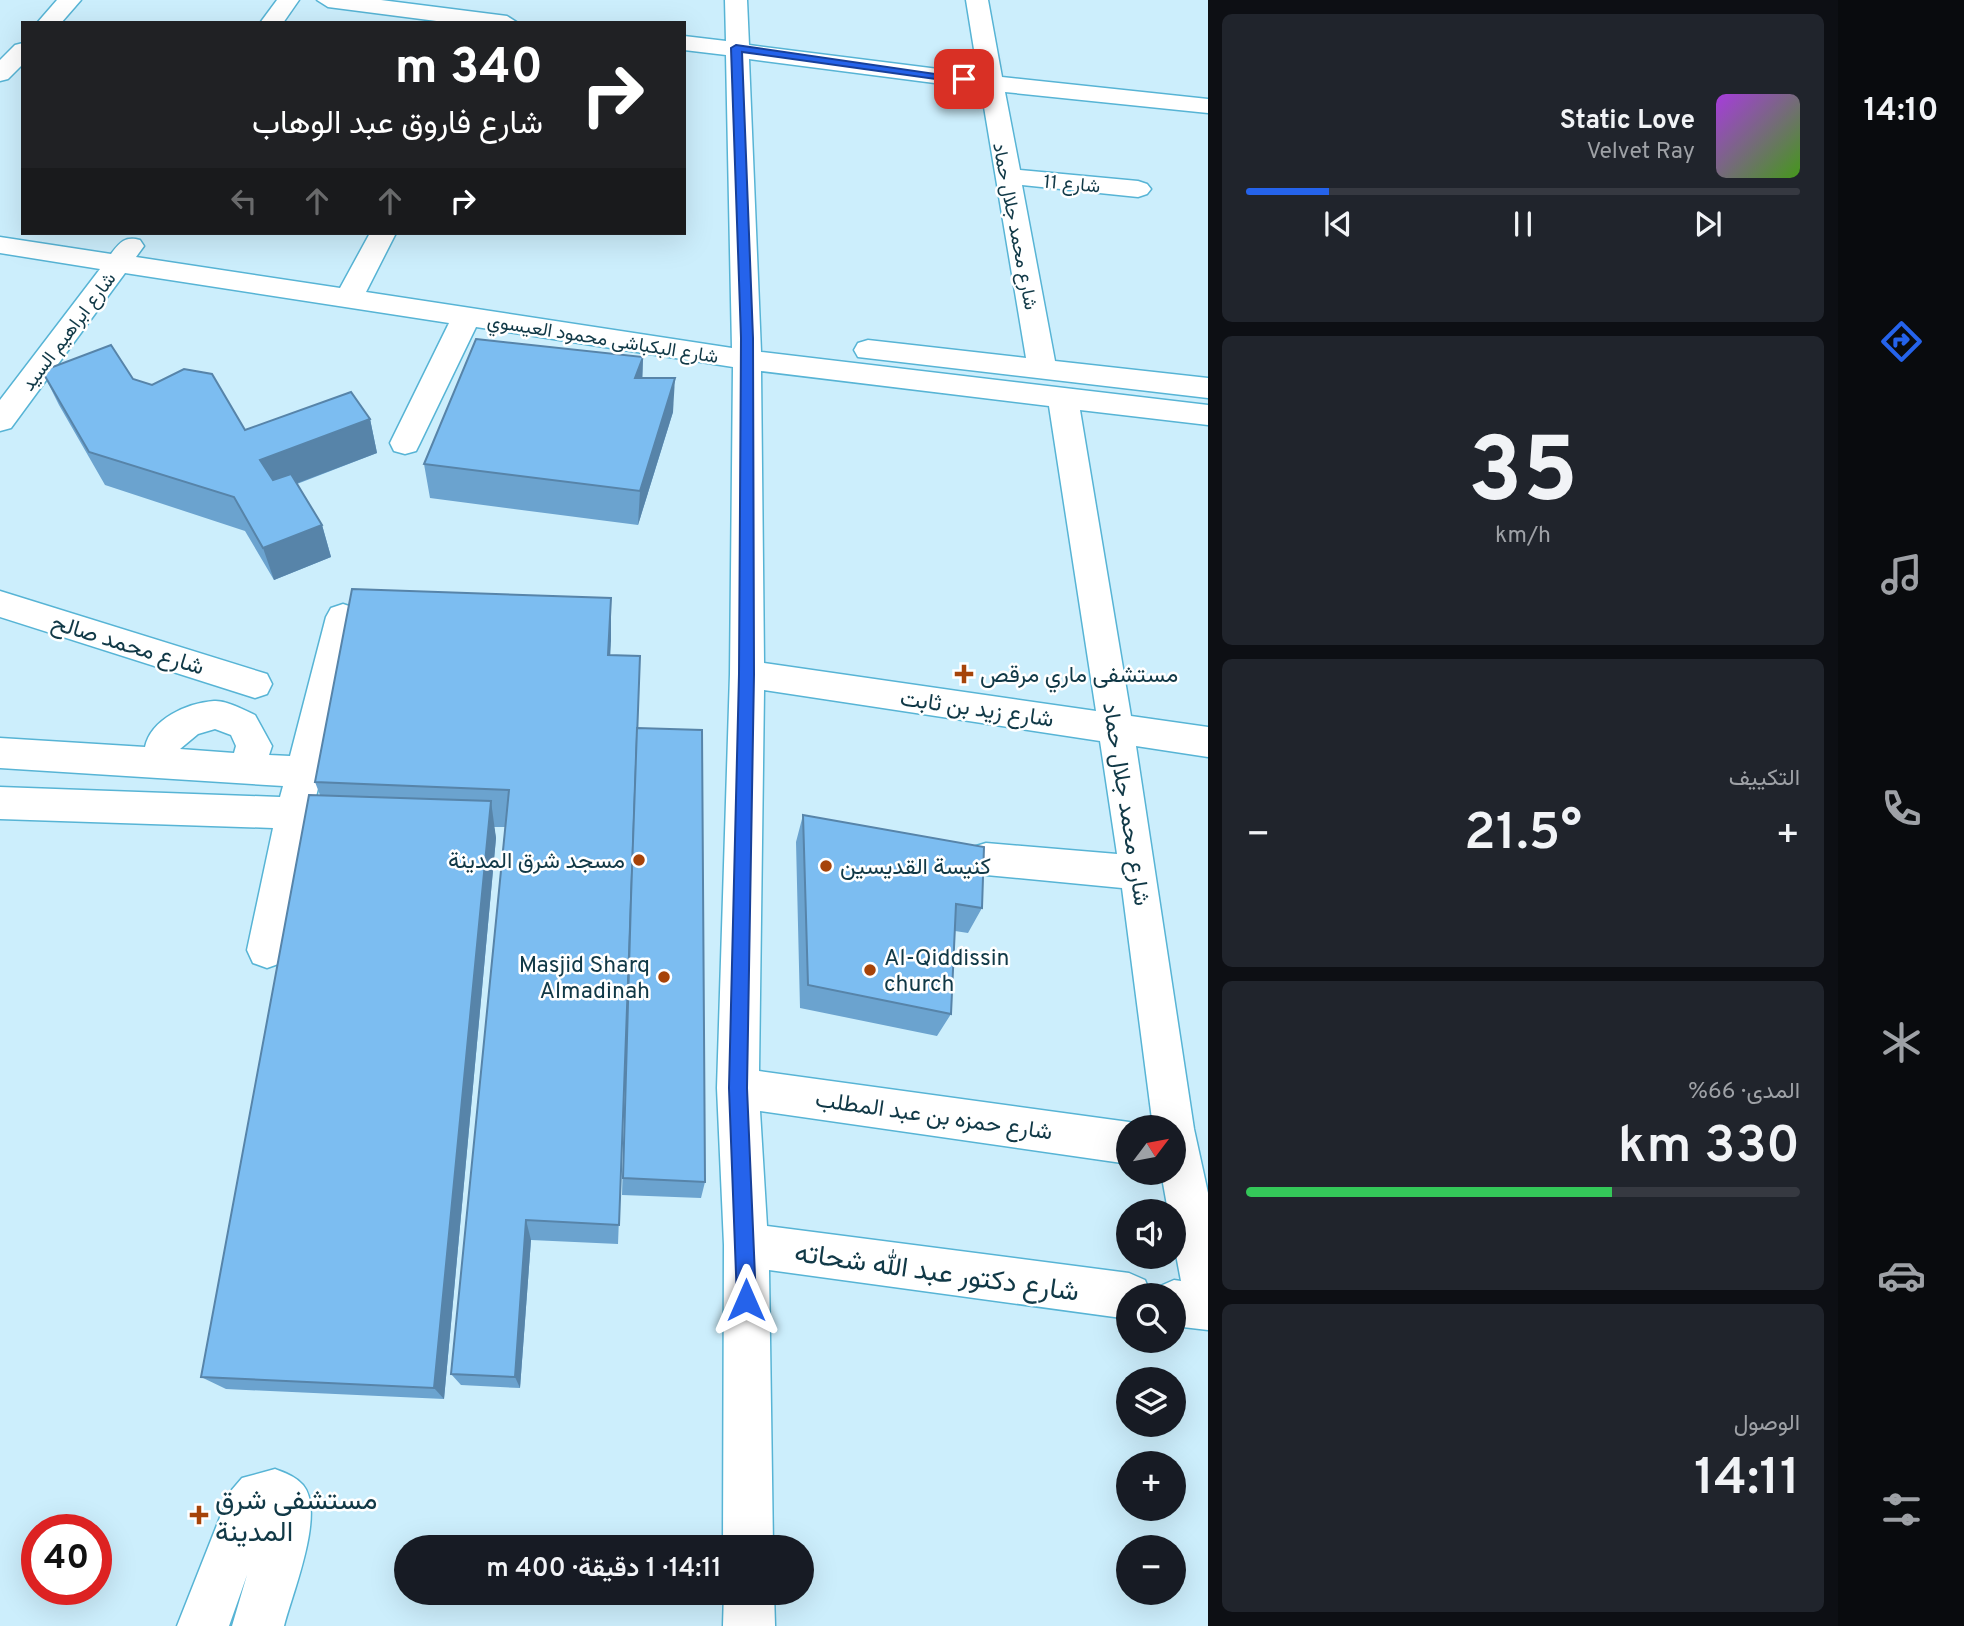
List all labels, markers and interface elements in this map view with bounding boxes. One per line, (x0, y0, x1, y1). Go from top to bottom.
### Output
text: 340 m (395, 39, 543, 101)
icon: right (567, 49, 658, 140)
pin (934, 49, 994, 109)
icon: arrive (945, 60, 983, 98)
text: 14:10 (1864, 92, 1939, 132)
text: شارع فاروق عبد الوهاب (252, 105, 543, 145)
text: Static Love (1560, 105, 1695, 138)
text: Velvet Ray (1587, 138, 1695, 167)
street label: شارع محمد جلال حماد (986, 141, 1042, 312)
street label: شارع 11 (1042, 171, 1101, 199)
icon: left (225, 182, 263, 220)
icon: ahead (298, 182, 336, 220)
icon: ahead (371, 182, 409, 220)
icon: right (444, 182, 482, 220)
icon: previous (1319, 205, 1357, 243)
icon: pause (1504, 205, 1542, 243)
icon: next (1689, 205, 1727, 243)
street label: شارع ابراهيم السيد (17, 268, 122, 396)
street label: شارع البكباشى محمود العيسوي (485, 310, 720, 372)
icon: directions (1877, 317, 1926, 366)
text: 35 (1468, 419, 1578, 534)
text: km/h (1495, 522, 1551, 551)
icon: music (1877, 550, 1926, 599)
street label: شارع محمد صالح (47, 609, 207, 683)
place label: مستشفى ماري مرقص (980, 662, 1178, 693)
marker: مستشفى ماري مرقص (954, 664, 974, 684)
street label: شارع زيد بن ثابت (898, 685, 1055, 736)
street label: شارع محمد جلال حماد (1094, 701, 1155, 908)
text: التكييف (1729, 765, 1800, 794)
icon: phone (1877, 784, 1926, 833)
text: 21.5° (1464, 802, 1582, 868)
text: − (1246, 812, 1271, 861)
text: + (1775, 812, 1800, 861)
place label: مسجد شرق المدينة (448, 848, 625, 877)
marker: مسجد شرق المدينة (631, 852, 647, 868)
place label: كنيسة القديسين (840, 854, 991, 883)
marker: كنيسة القديسين (818, 858, 834, 874)
place label: Al-Qiddissin church (884, 945, 1010, 1000)
place label: Masjid Sharq Almadinah (519, 952, 650, 1007)
marker: Al-Qiddissin church (862, 962, 878, 978)
marker: Masjid Sharq Almadinah (656, 969, 672, 985)
icon: climate (1877, 1018, 1926, 1067)
text: المدى · 66% (1688, 1078, 1800, 1107)
street label: شارع حمزه بن عبد المطلب (813, 1086, 1054, 1148)
north arrow (1116, 1115, 1186, 1185)
map controls (1116, 1115, 1186, 1605)
text: 330 km (1618, 1115, 1800, 1181)
button: sound (1116, 1199, 1186, 1269)
street label: شارع دكتور عبد الله شحاته (792, 1235, 1081, 1312)
icon: car (1877, 1251, 1926, 1300)
position arrow (709, 1263, 783, 1337)
button: search (1116, 1283, 1186, 1353)
button: layers (1116, 1367, 1186, 1437)
text: الوصول (1734, 1410, 1800, 1439)
text: 14:11 (1694, 1447, 1800, 1513)
button: + (1116, 1451, 1186, 1521)
place label: مستشفى شرق المدينة (215, 1484, 377, 1552)
icon: filters (1877, 1485, 1926, 1534)
marker: مستشفى شرق المدينة (189, 1505, 209, 1525)
speed limit sign: 40 (21, 1514, 112, 1605)
button: − (1116, 1535, 1186, 1605)
text: 14:11 · 1 دقيقة · 400 m (486, 1553, 722, 1586)

